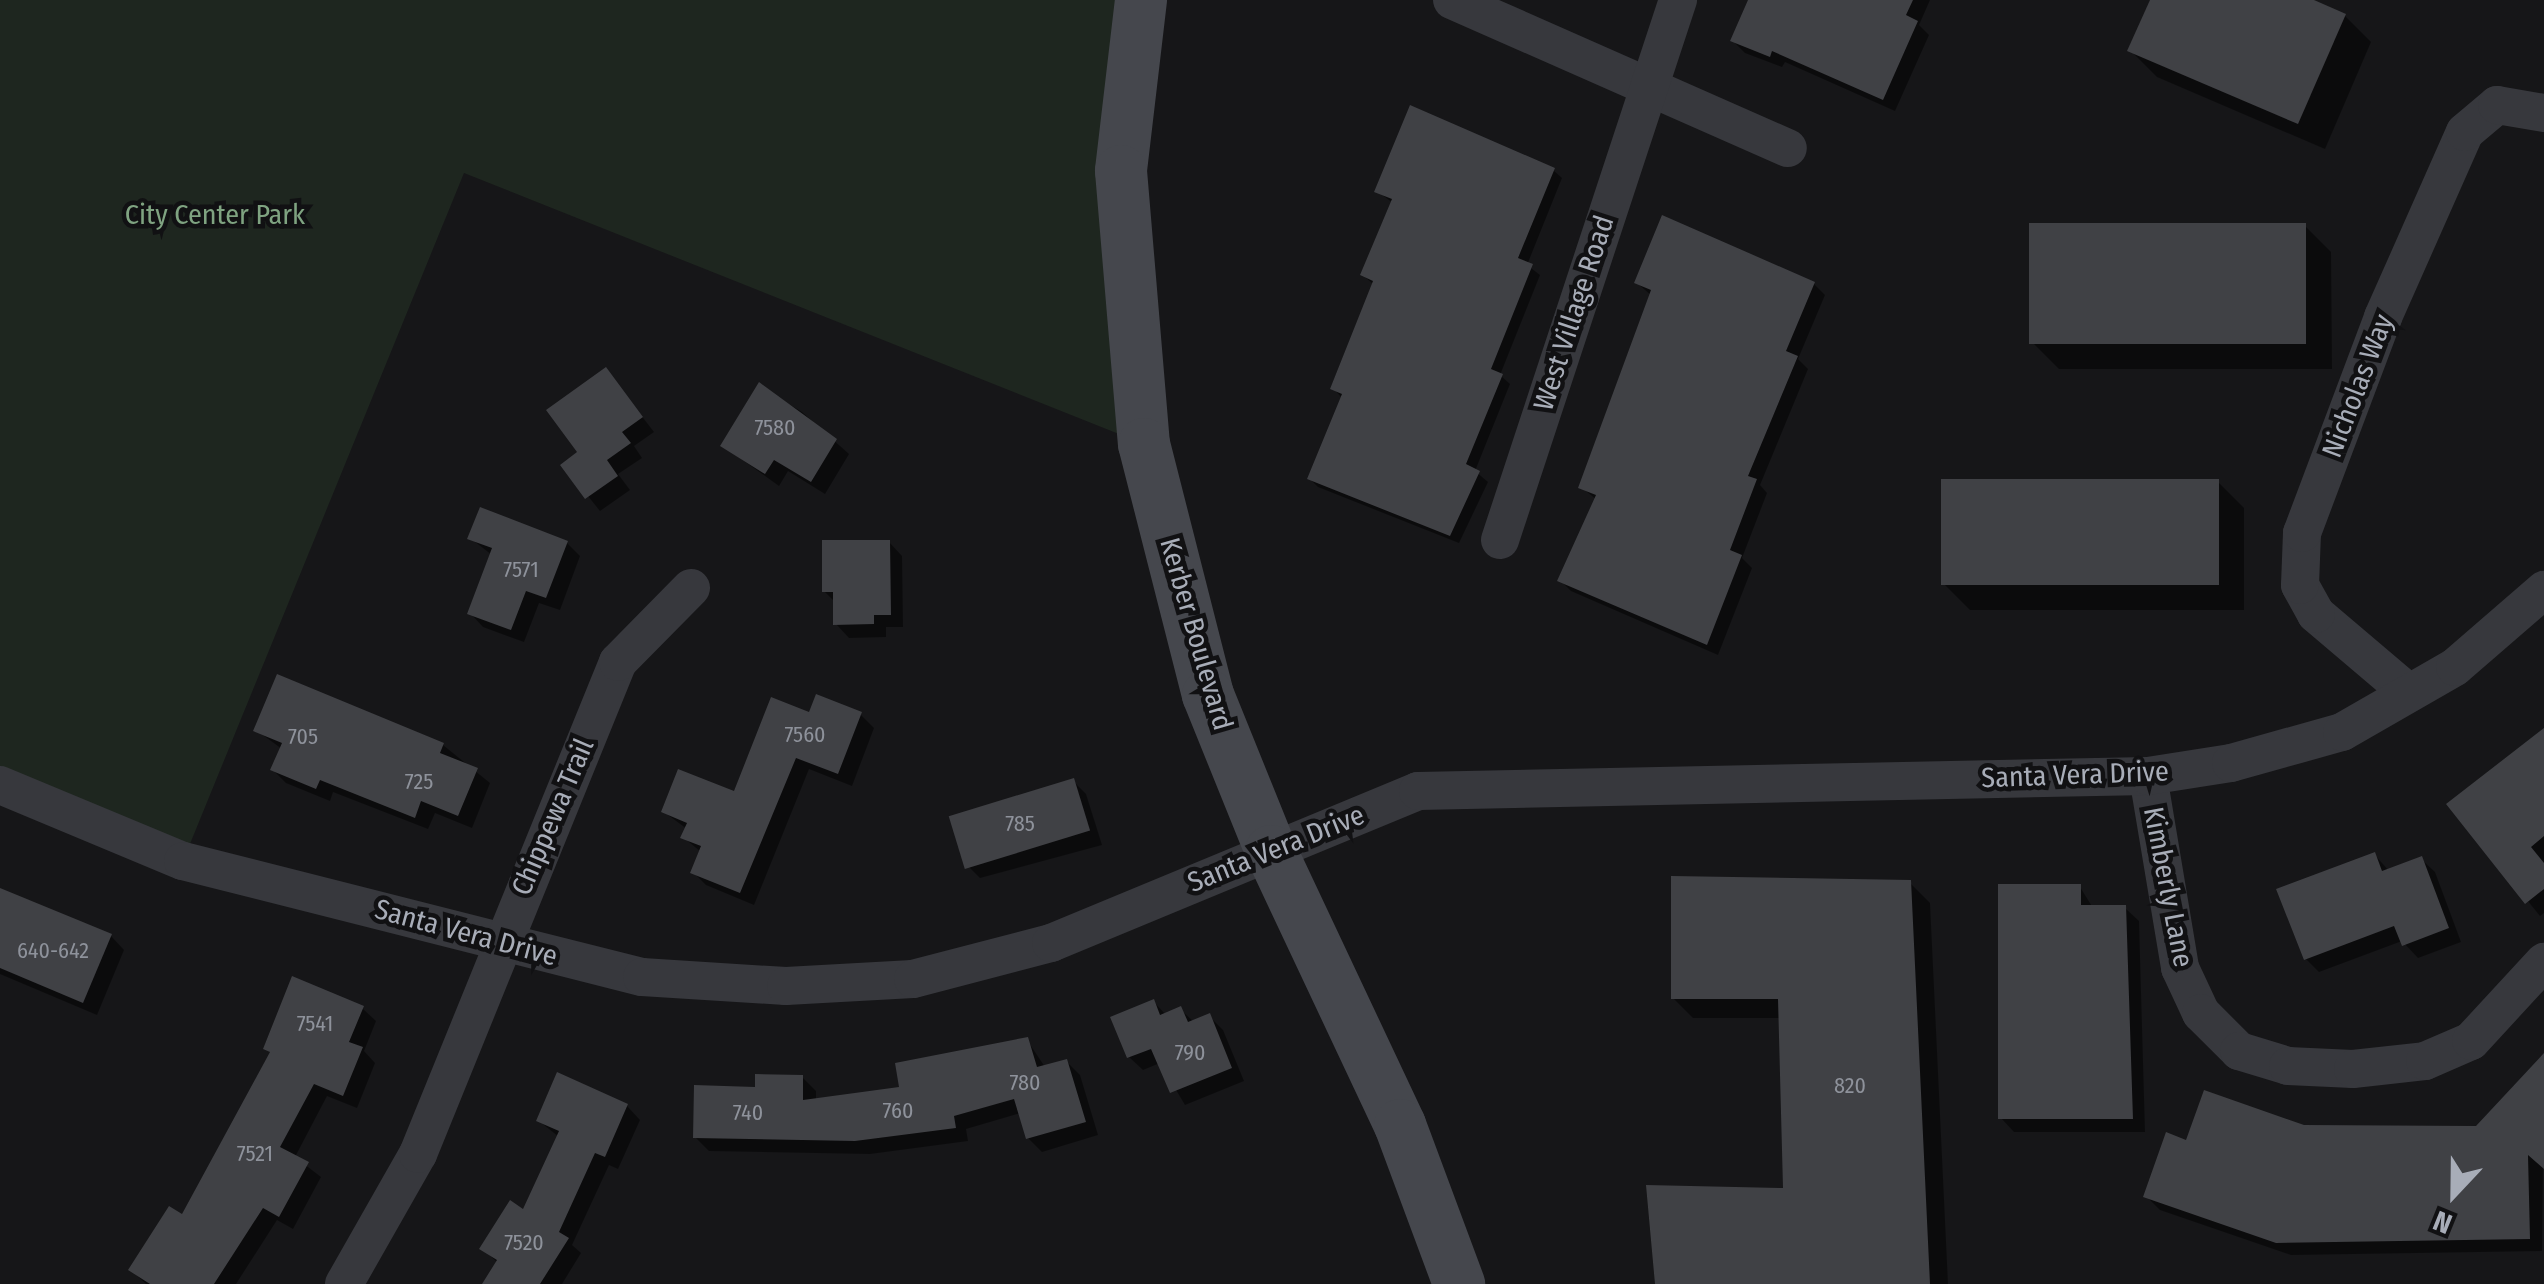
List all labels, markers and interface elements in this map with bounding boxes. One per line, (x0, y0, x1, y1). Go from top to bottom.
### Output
park label: City Center Park (125, 198, 305, 232)
street label: West Village Road (1527, 211, 1621, 415)
street label: Nicholas Way (2315, 310, 2401, 462)
house number: 7580 (754, 415, 796, 441)
street label: Kerber Boulevard (1152, 534, 1240, 734)
house number: 7571 (503, 557, 539, 583)
house number: 7560 (784, 722, 826, 748)
house number: 705 (288, 724, 318, 750)
street label: Chippewa Trail (505, 734, 601, 900)
street label: Santa Vera Drive (1981, 755, 2169, 795)
house number: 725 (405, 769, 433, 795)
street label: Santa Vera Drive (1183, 798, 1369, 900)
street label: Kimberly Lane (2136, 804, 2200, 970)
house number: 785 (1005, 811, 1035, 837)
street label: Santa Vera Drive (371, 893, 561, 973)
house number: 640-642 (17, 938, 89, 964)
house number: 7541 (297, 1011, 333, 1037)
house number: 790 (1175, 1040, 1205, 1066)
house number: 780 (1010, 1070, 1040, 1096)
house number: 820 (1834, 1073, 1866, 1099)
house number: 760 (883, 1098, 913, 1124)
house number: 740 (733, 1100, 763, 1126)
house number: 7521 (237, 1141, 273, 1167)
north arrow (2404, 1144, 2504, 1244)
text: N (2429, 1204, 2457, 1241)
house number: 7520 (504, 1230, 544, 1256)

